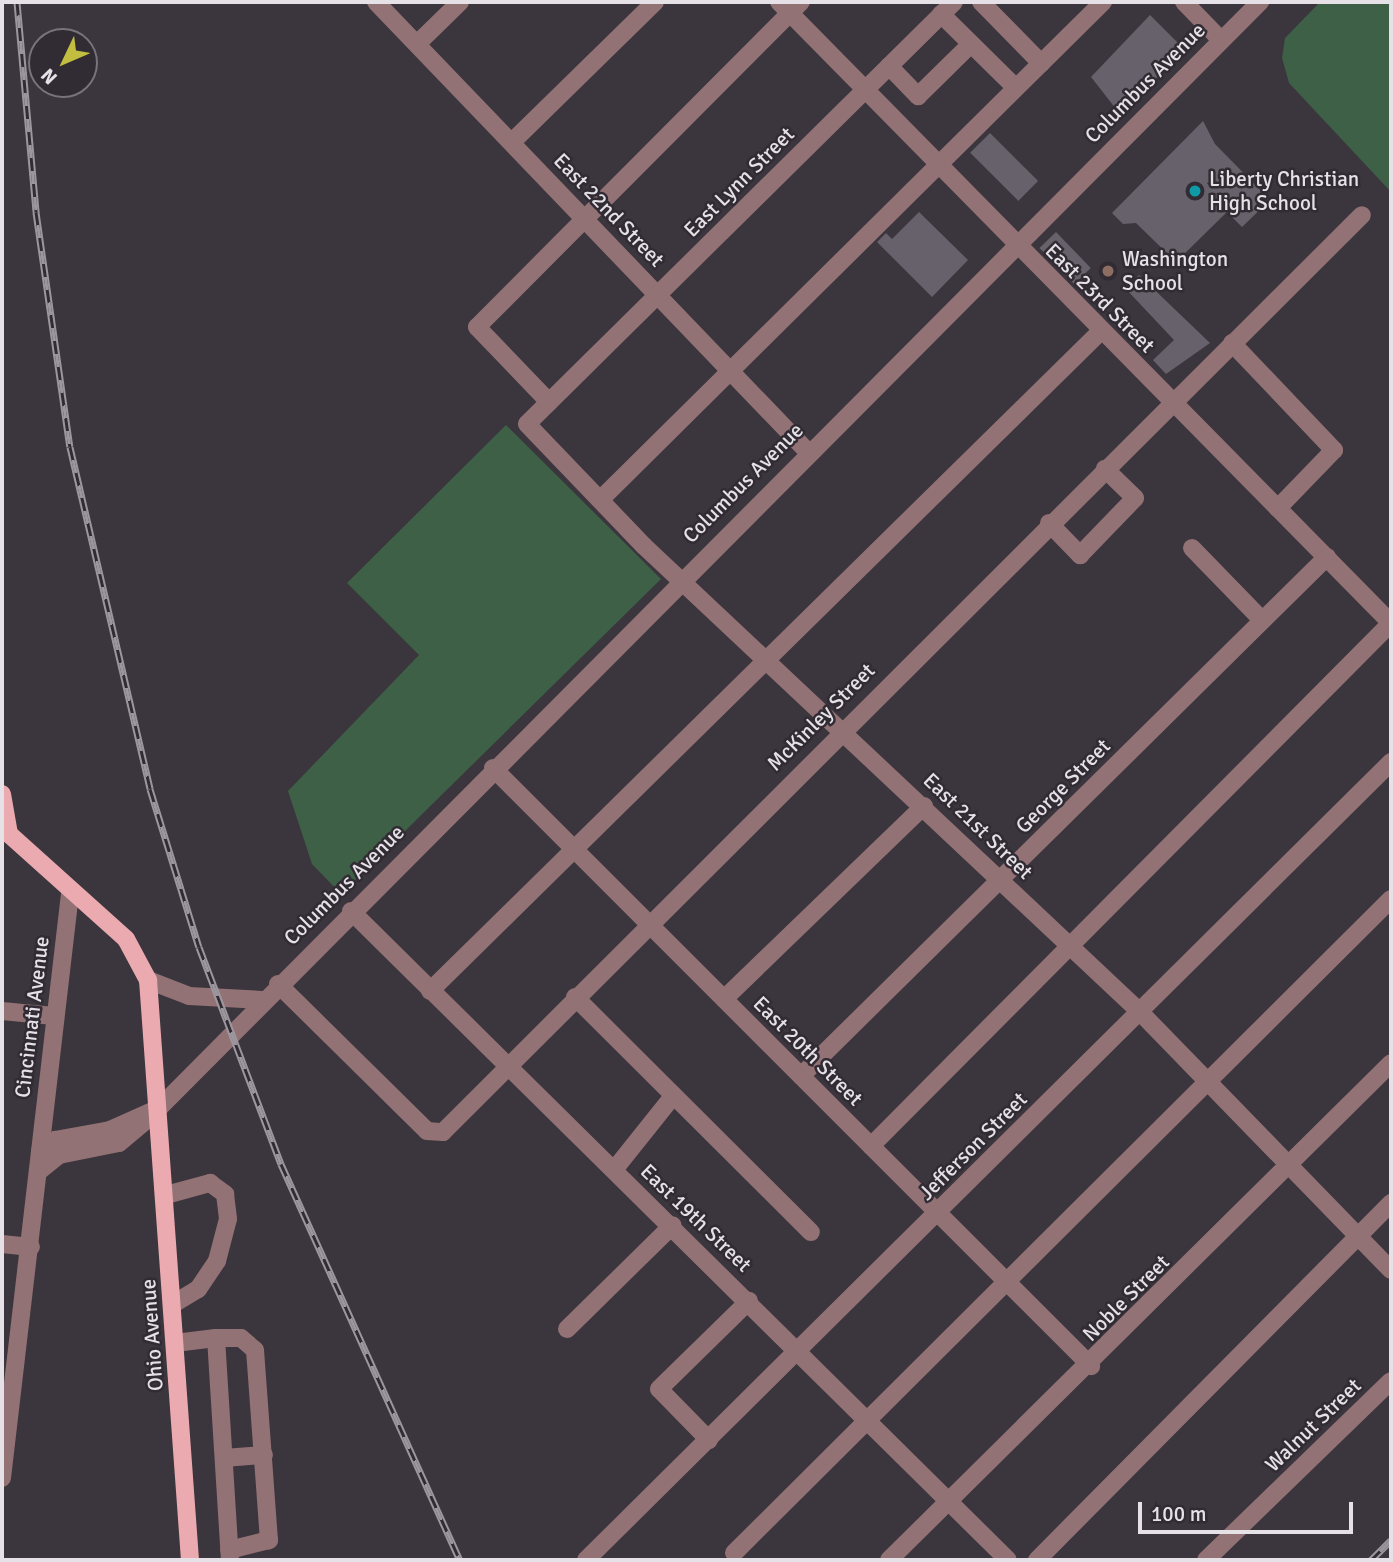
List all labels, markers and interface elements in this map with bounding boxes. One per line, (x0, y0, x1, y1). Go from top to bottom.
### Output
street label: Columbus Avenue (1080, 18, 1210, 148)
north arrow (28, 28, 98, 98)
text: N (36, 63, 63, 89)
street label: East Lynn Street (679, 122, 799, 242)
street label: East 22nd Street (548, 148, 670, 272)
place label: Liberty Christian High School (1209, 166, 1359, 216)
marker: Liberty Christian High School (1187, 183, 1203, 199)
street label: East 23rd Street (1040, 238, 1160, 358)
place label: Washington School (1122, 246, 1228, 296)
marker: Washington School (1100, 263, 1116, 279)
street label: Columbus Avenue (678, 418, 808, 548)
street label: McKinley Street (762, 658, 880, 776)
street label: George Street (1010, 733, 1116, 839)
street label: East 21st Street (918, 768, 1038, 884)
street label: Columbus Avenue (279, 820, 409, 950)
street label: Cincinnati Avenue (10, 935, 54, 1099)
street label: East 20th Street (748, 991, 868, 1111)
street label: Jefferson Street (914, 1087, 1032, 1205)
street label: East 19th Street (635, 1159, 757, 1277)
street label: Noble Street (1077, 1249, 1175, 1347)
street label: Ohio Avenue (136, 1278, 168, 1392)
street label: Walnut Street (1260, 1373, 1366, 1477)
scale bar (1141, 1488, 1356, 1532)
text: 100 m (1151, 1501, 1206, 1527)

